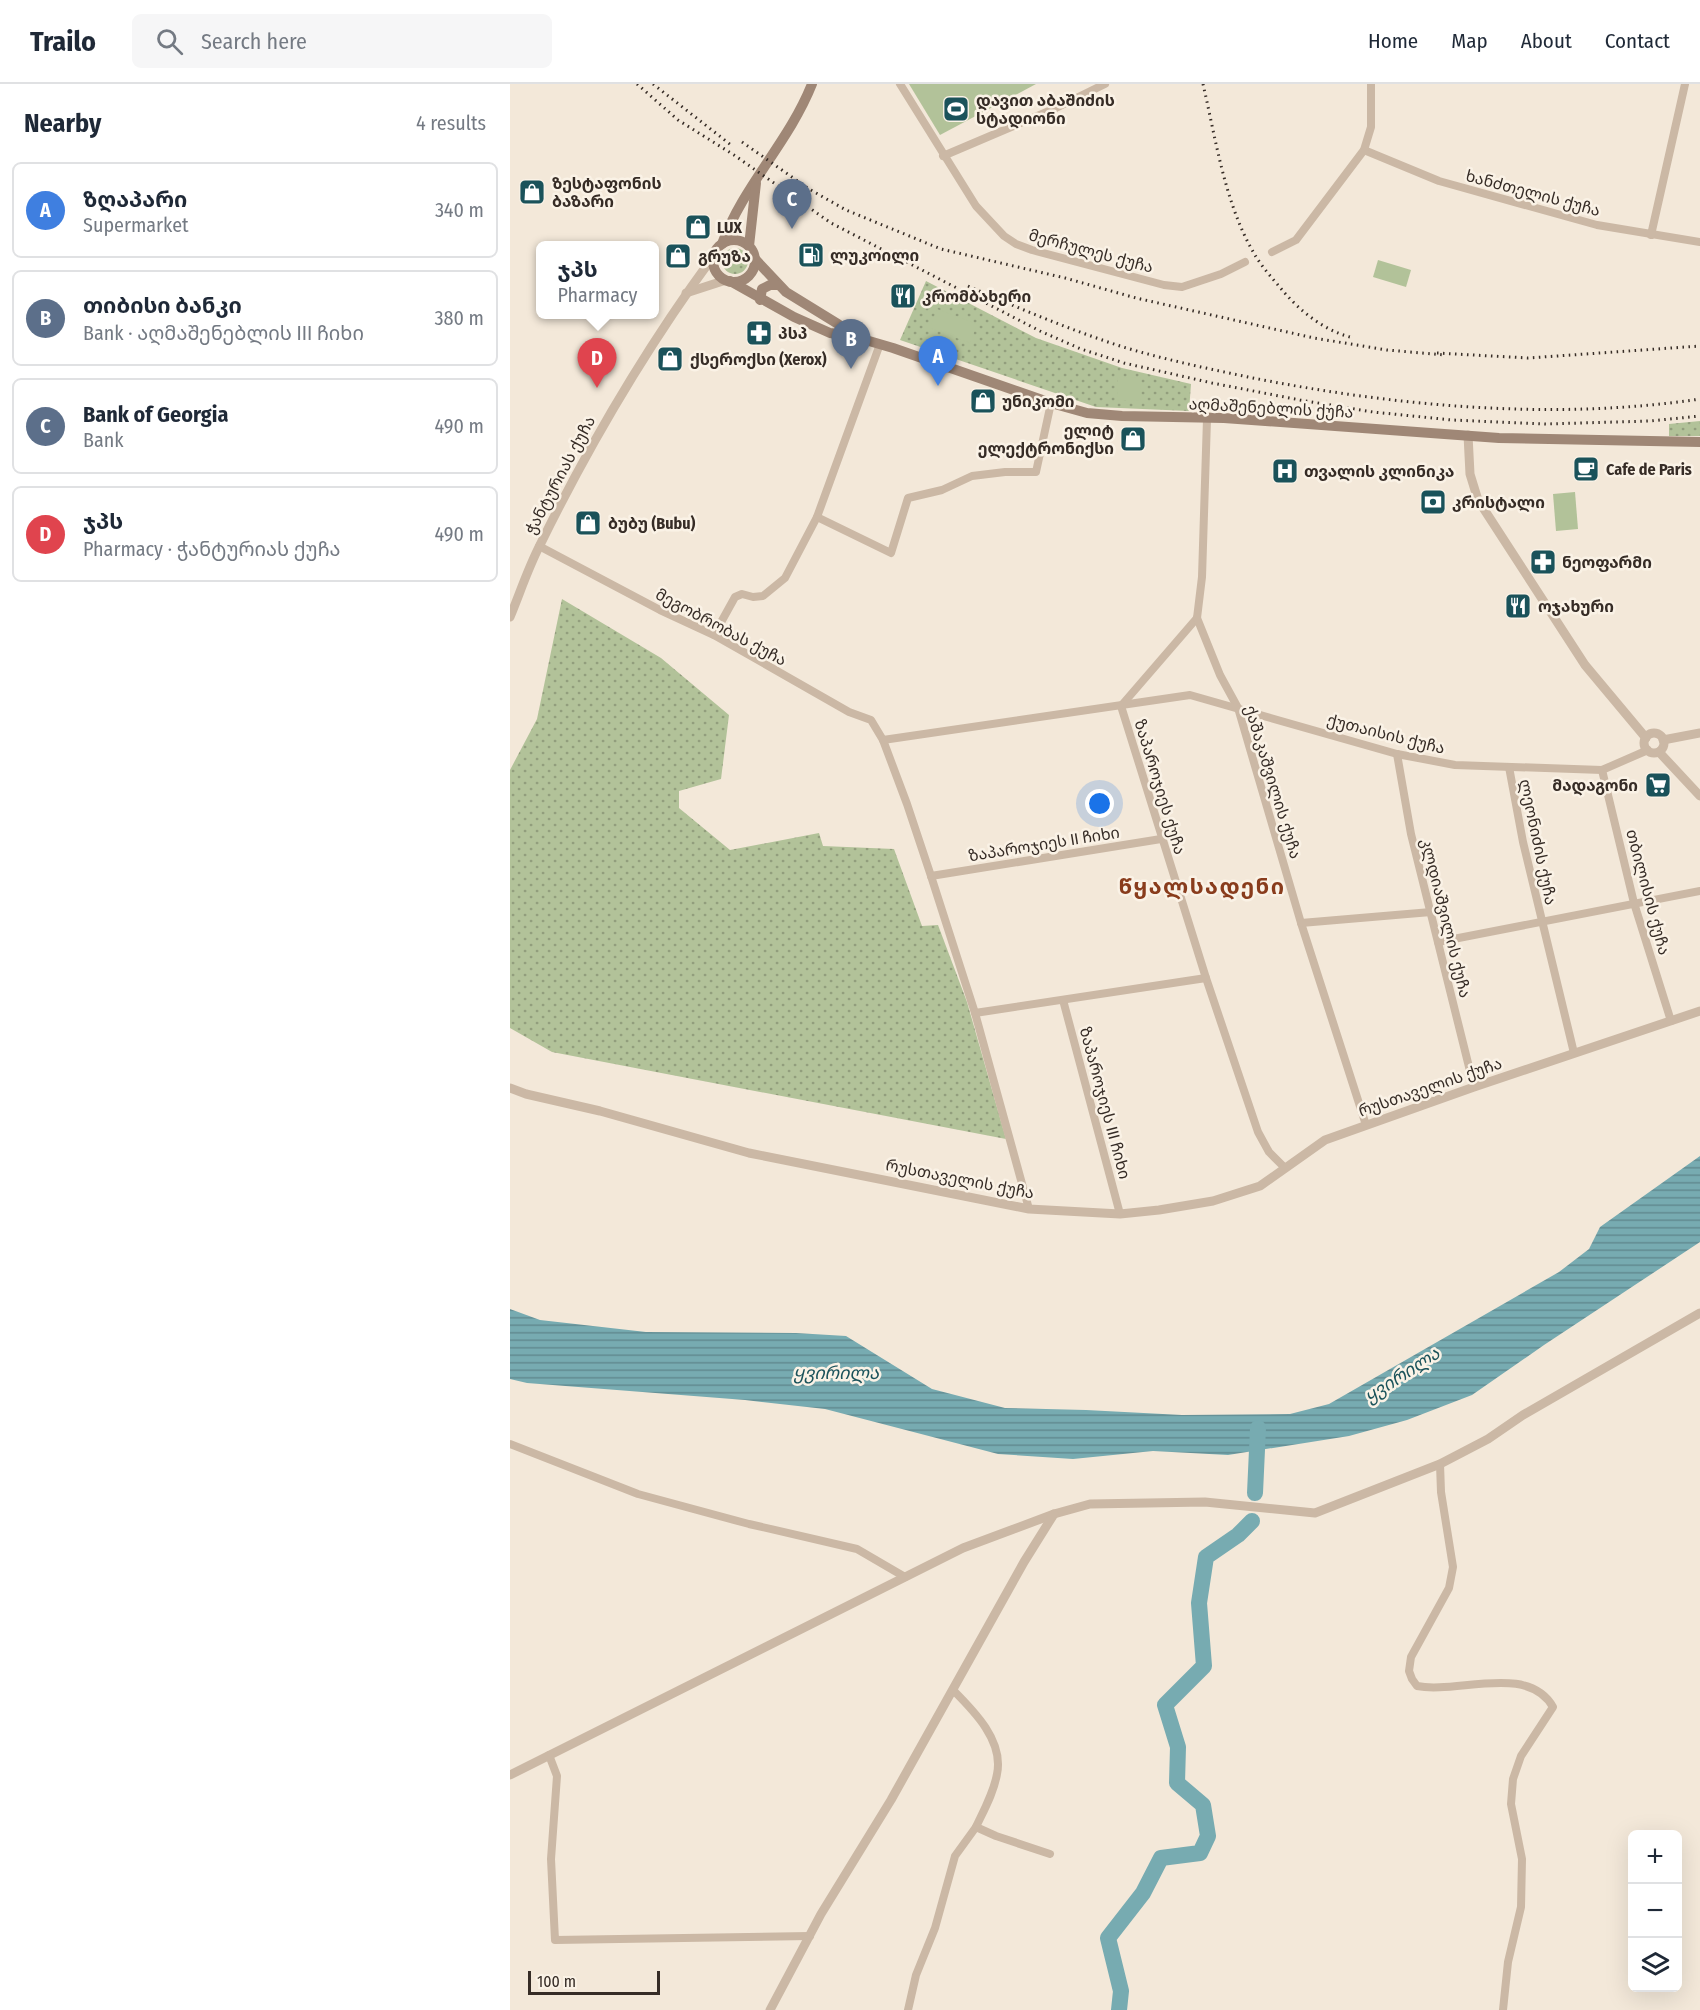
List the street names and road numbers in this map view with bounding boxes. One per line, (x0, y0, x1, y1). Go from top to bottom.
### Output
street label: ხანძთელის ქუჩა (1463, 166, 1602, 221)
street label: მერჩულეს ქუჩა (1026, 225, 1155, 278)
street label: აღმაშენებლის ქუჩა (1188, 394, 1354, 423)
street label: ჭანტურიას ქუჩა (521, 413, 599, 537)
street label: მეგობრობას ქუჩა (652, 584, 790, 670)
street label: ქაშაკაშვილის ქუჩა (1240, 703, 1305, 861)
street label: ქუთაისის ქუჩა (1325, 710, 1447, 758)
street label: ზაპაროჯიეს ქუჩა (1130, 717, 1190, 857)
street label: ლეონიძის ქუჩა (1514, 777, 1561, 907)
street label: ზაპაროჯიეს II ჩიხი (967, 823, 1121, 865)
street label: თბილისის ქუჩა (1621, 827, 1674, 957)
street label: კლდიაშვილის ქუჩა (1416, 836, 1475, 1000)
street label: ზაპაროჯიეს III ჩიხი (1076, 1025, 1134, 1181)
street label: რუსთაველის ქუჩა (1356, 1054, 1505, 1121)
street label: რუსთაველის ქუჩა (884, 1155, 1036, 1204)

